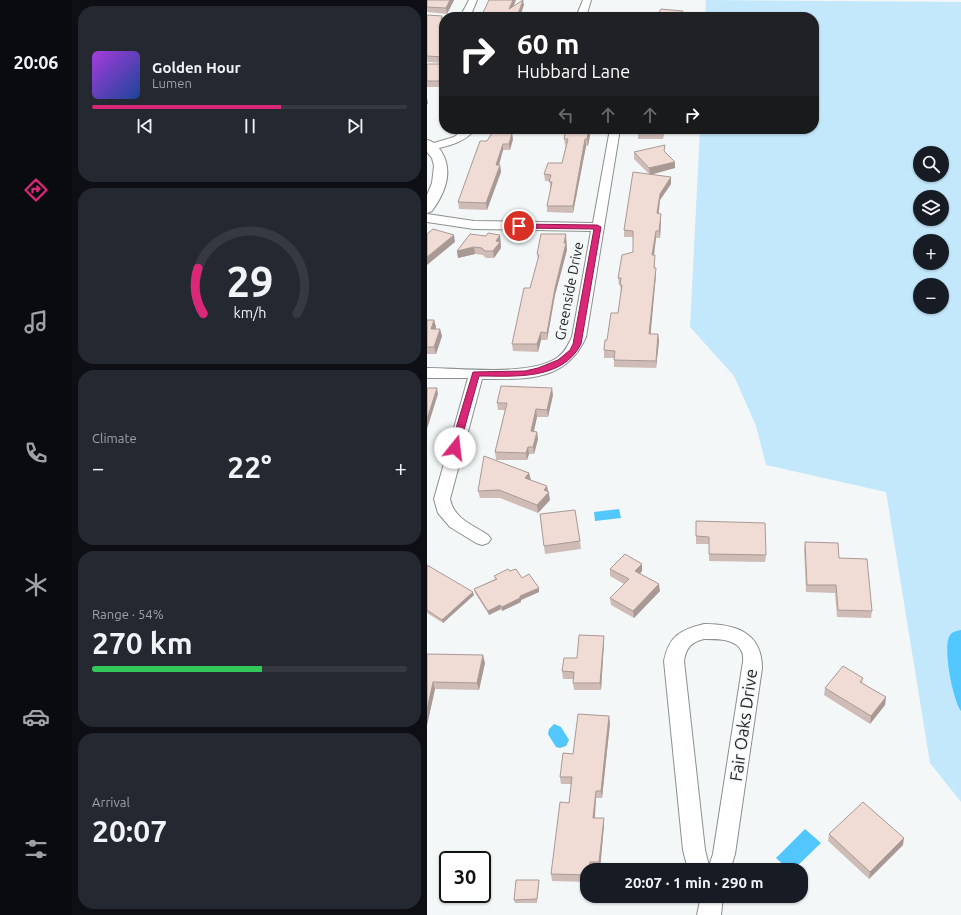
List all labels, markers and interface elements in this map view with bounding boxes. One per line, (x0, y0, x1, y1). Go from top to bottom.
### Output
icon: right (451, 28, 503, 80)
text: 60 m (517, 28, 579, 59)
text: 20:06 (13, 52, 59, 72)
text: Golden Hour (152, 59, 241, 76)
text: Hubbard Lane (517, 61, 630, 81)
text: Lumen (152, 76, 192, 90)
icon: left (555, 104, 577, 126)
icon: ahead (597, 104, 619, 126)
icon: ahead (639, 104, 661, 126)
icon: right (681, 104, 703, 126)
icon: previous (134, 115, 156, 137)
icon: pause (239, 115, 261, 137)
icon: next (344, 115, 366, 137)
map controls (913, 146, 949, 314)
button: search (913, 146, 949, 182)
icon: directions (22, 176, 50, 204)
button: layers (913, 190, 949, 226)
pin (502, 209, 536, 243)
icon: arrive (508, 215, 530, 237)
button: + (913, 234, 949, 270)
street label: Greenside Drive (552, 241, 586, 341)
text: 29 (226, 257, 273, 304)
button: − (913, 278, 949, 314)
text: km/h (233, 304, 266, 320)
icon: music (22, 308, 50, 336)
position arrow (434, 427, 476, 469)
text: Climate (92, 431, 137, 445)
icon: phone (22, 439, 50, 467)
text: 22° (227, 450, 272, 484)
text: − (92, 455, 104, 480)
text: + (395, 455, 407, 480)
icon: climate (22, 571, 50, 599)
text: Range · 54% (92, 607, 164, 621)
text: 270 km (92, 626, 193, 660)
street label: Fair Oaks Drive (726, 667, 760, 783)
icon: car (22, 703, 50, 731)
text: Arrival (92, 795, 130, 809)
text: 20:07 (92, 814, 167, 848)
icon: filters (22, 835, 50, 863)
speed limit sign: 30 (439, 851, 491, 903)
text: 20:07 · 1 min · 290 m (625, 874, 763, 891)

